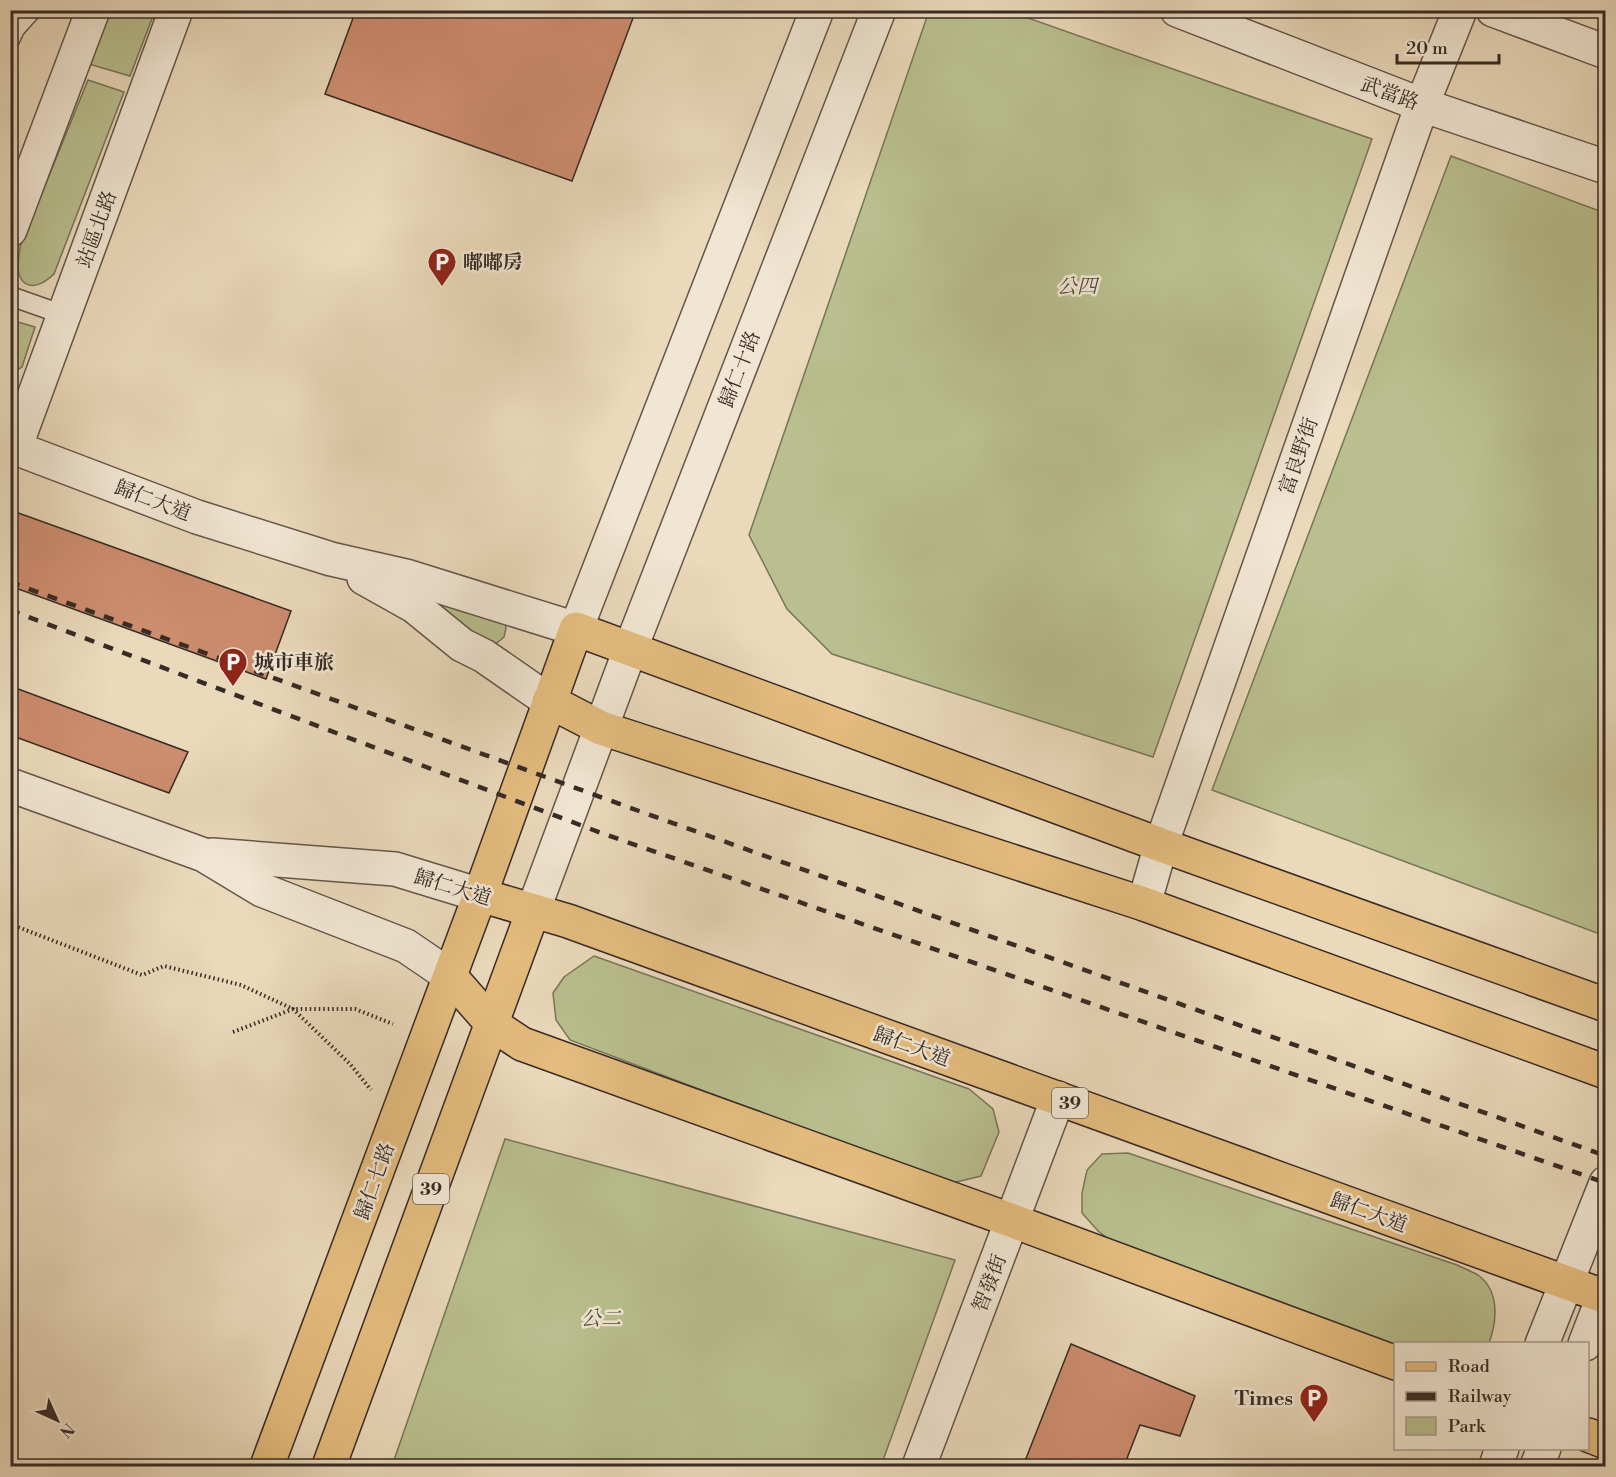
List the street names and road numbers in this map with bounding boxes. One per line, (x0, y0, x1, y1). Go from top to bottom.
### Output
street label: 武當路 (1357, 72, 1422, 116)
street label: 站區北路 (72, 188, 123, 271)
street label: 歸仁十路 (714, 328, 766, 411)
street label: 富良野街 (1275, 415, 1324, 498)
street label: 歸仁大道 (111, 475, 194, 527)
street label: 歸仁大道 (411, 865, 494, 912)
street label: 歸仁大道 (870, 1022, 953, 1073)
road number: 39 (1052, 1088, 1088, 1118)
street label: 歸仁七路 (350, 1140, 401, 1223)
road number: 39 (413, 1174, 449, 1204)
street label: 歸仁大道 (1327, 1188, 1410, 1239)
street label: 智發街 (968, 1251, 1013, 1316)

